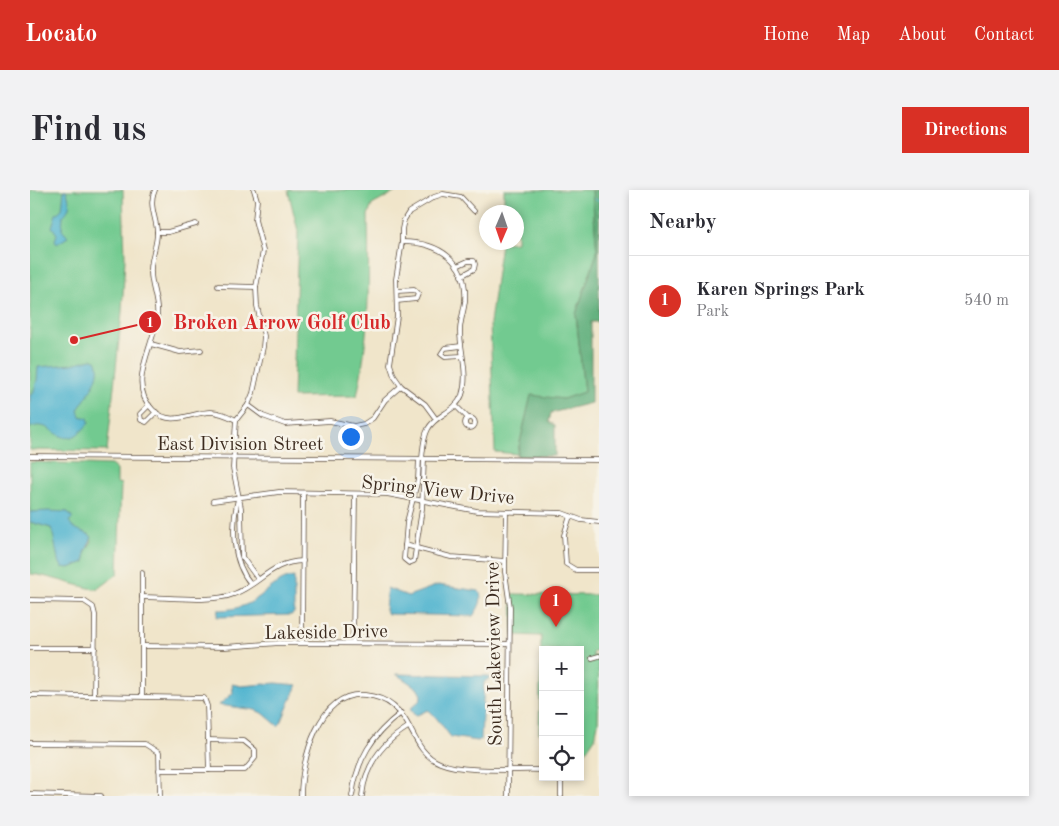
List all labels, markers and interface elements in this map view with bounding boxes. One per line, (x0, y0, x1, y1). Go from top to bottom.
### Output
text: Locato (25, 23, 97, 47)
text: Home (763, 26, 809, 44)
text: Map (837, 26, 870, 44)
text: About (898, 26, 946, 44)
text: Contact (974, 26, 1034, 44)
button: Directions (902, 107, 1029, 153)
text: Find us (30, 113, 146, 148)
north arrow (479, 205, 524, 250)
text: Nearby (649, 212, 717, 233)
text: Karen Springs Park (696, 281, 865, 300)
text: 1 (660, 293, 670, 309)
text: 540 m (964, 293, 1009, 309)
callout: Broken Arrow Golf Club (138, 304, 401, 339)
text: Park (696, 304, 729, 320)
text: Broken Arrow Golf Club (173, 314, 391, 334)
text: 1 (146, 316, 154, 331)
your location (338, 424, 364, 450)
street label: East Division Street (157, 436, 323, 455)
street label: Spring View Drive (360, 474, 515, 509)
street label: South Lakeview Drive (484, 562, 507, 746)
pin: 1 (540, 586, 572, 627)
street label: Lakeside Drive (264, 623, 388, 644)
map controls (539, 646, 584, 781)
button: + (539, 646, 584, 691)
button: − (539, 691, 584, 736)
button: locate (539, 736, 584, 781)

